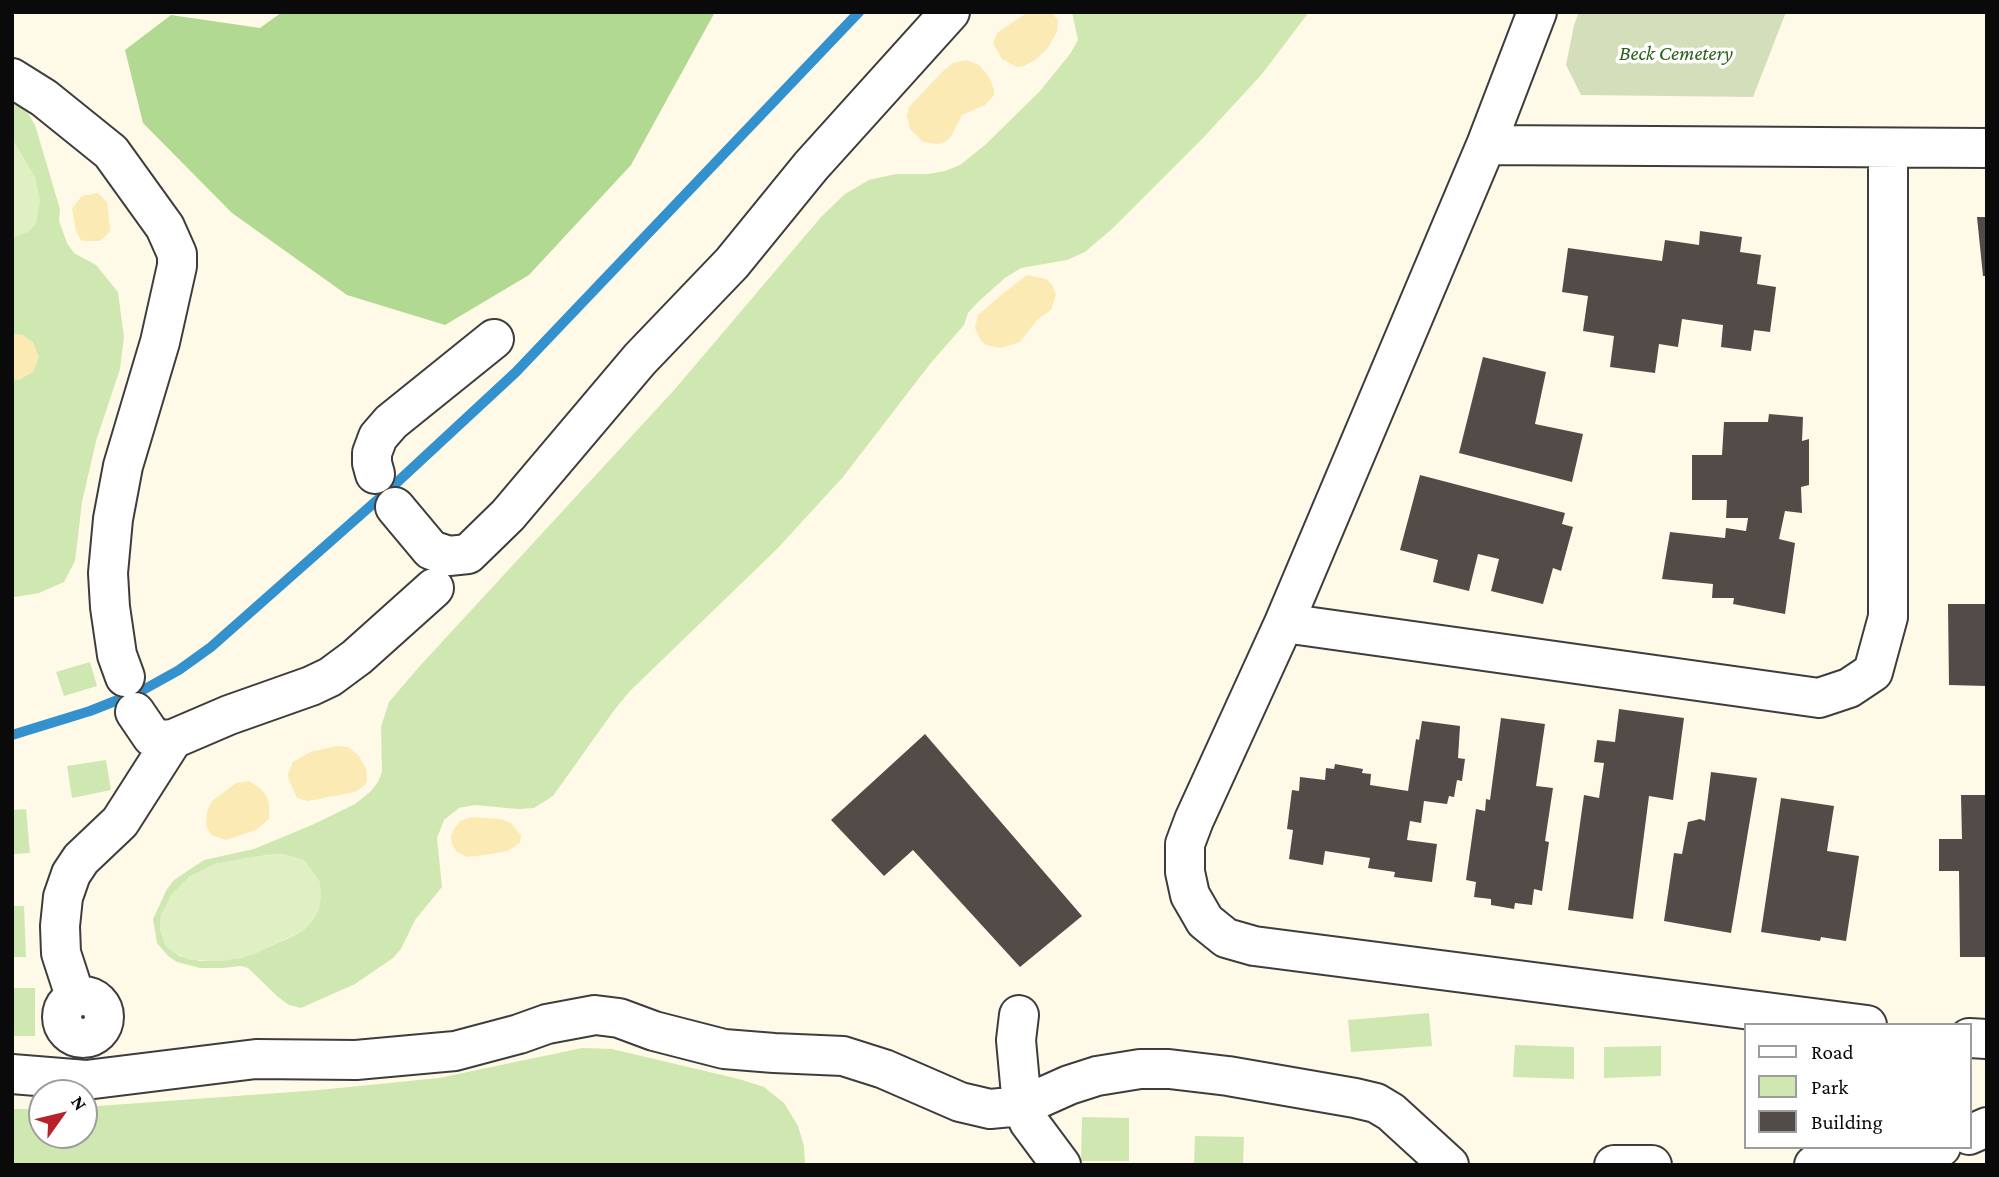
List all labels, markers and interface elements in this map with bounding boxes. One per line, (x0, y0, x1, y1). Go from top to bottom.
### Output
park label: Beck Cemetery (1619, 41, 1733, 67)
legend (1744, 1023, 1971, 1149)
text: Road (1811, 1040, 1854, 1064)
text: Park (1811, 1075, 1848, 1099)
north arrow (28, 1079, 98, 1149)
text: N (67, 1092, 91, 1114)
text: Building (1811, 1110, 1883, 1134)

